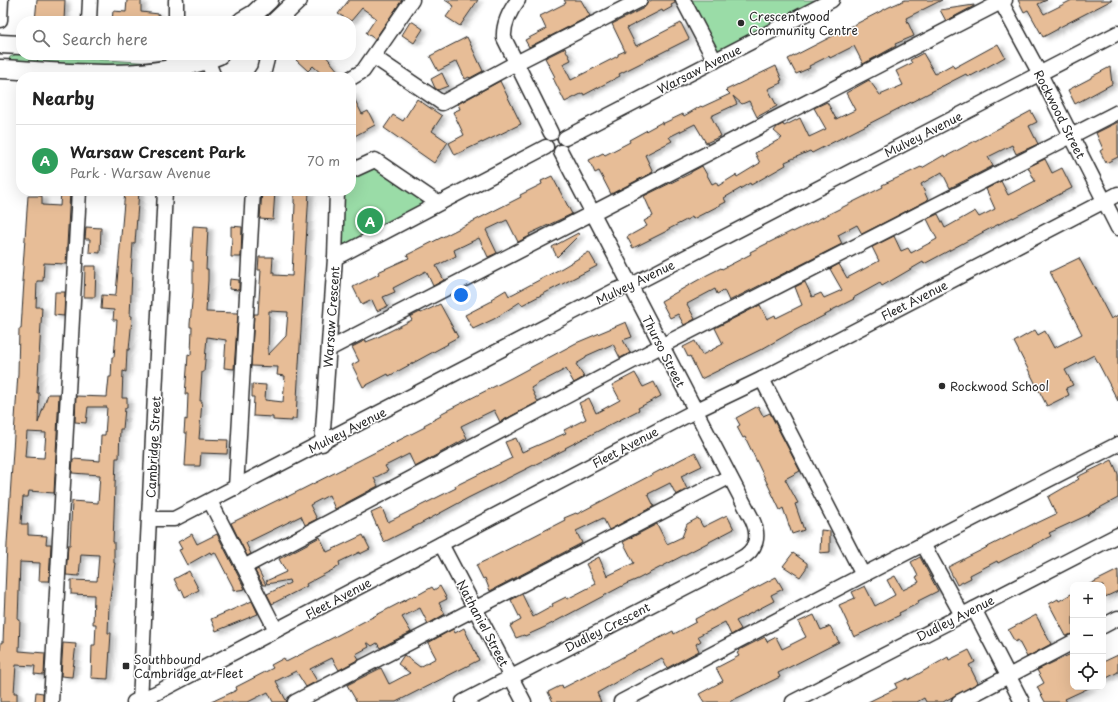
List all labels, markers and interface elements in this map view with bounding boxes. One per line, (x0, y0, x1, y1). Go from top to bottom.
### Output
place label: Crescentwood Community Centre (749, 7, 858, 39)
search box (16, 16, 356, 60)
marker: Crescentwood Community Centre (736, 18, 746, 28)
icon: search (30, 27, 52, 49)
text: Search here (62, 27, 148, 50)
street label: Warsaw Avenue (654, 40, 745, 98)
street label: Rockwood Street (1030, 67, 1090, 161)
text: Nearby (32, 85, 94, 111)
street label: Mulvey Avenue (881, 106, 965, 161)
text: Warsaw Crescent Park (70, 140, 246, 163)
text: A (40, 151, 50, 170)
text: 70 m (307, 151, 340, 170)
text: Park · Warsaw Avenue (70, 163, 211, 182)
pin: A (357, 206, 383, 236)
street label: Mulvey Avenue (593, 255, 678, 309)
street label: Warsaw Crescent (318, 266, 344, 368)
street label: Fleet Avenue (878, 275, 951, 324)
your location (451, 285, 471, 305)
street label: Thurso Street (638, 312, 690, 390)
place label: Rockwood School (950, 377, 1049, 395)
marker: Rockwood School (937, 381, 947, 391)
street label: Cambridge Street (141, 395, 165, 498)
street label: Mulvey Avenue (305, 402, 389, 457)
street label: Fleet Avenue (589, 422, 662, 472)
street label: Fleet Avenue (302, 573, 375, 623)
street label: Nathaniel Street (453, 576, 513, 670)
map controls (1070, 582, 1106, 690)
button: + (1070, 582, 1106, 618)
street label: Dudley Avenue (913, 590, 998, 645)
street label: Dudley Crescent (561, 598, 653, 656)
button: − (1070, 618, 1106, 654)
place label: Southbound Cambridge at Fleet (134, 650, 243, 682)
button: locate (1070, 654, 1106, 690)
marker: Southbound Cambridge at Fleet (121, 661, 131, 671)

